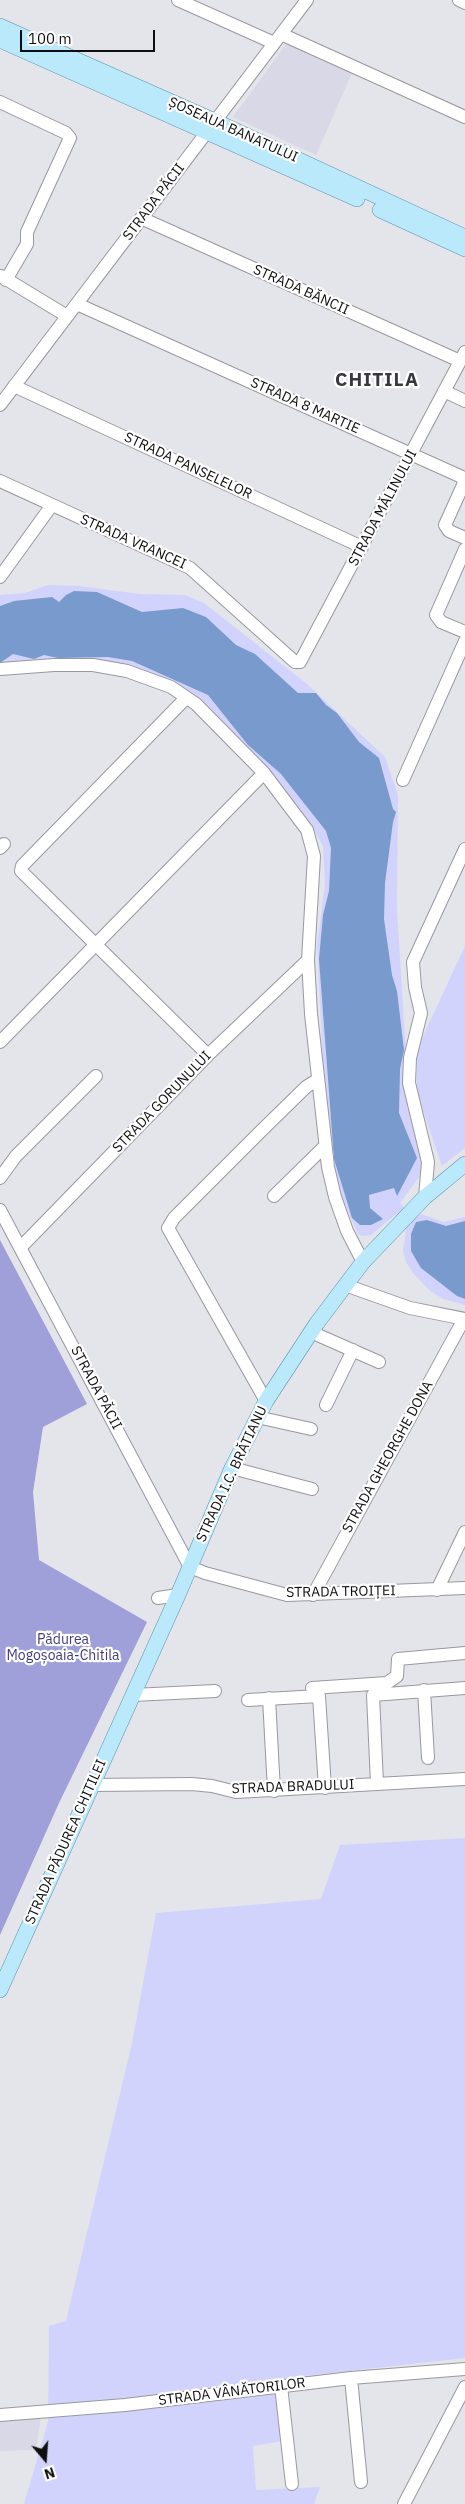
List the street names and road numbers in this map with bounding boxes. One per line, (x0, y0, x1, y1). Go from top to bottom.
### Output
street label: ȘOSEAUA BANATULUI (166, 94, 300, 166)
street label: STRADA PĂCII (120, 160, 188, 244)
street label: STRADA BĂNCII (250, 261, 352, 319)
street label: STRADA 8 MARTIE (248, 374, 362, 438)
street label: STRADA PANSELELOR (121, 429, 255, 503)
street label: STRADA MĂLINULUI (345, 447, 421, 569)
street label: STRADA VRANCEI (77, 511, 189, 573)
street label: STRADA GORUNULUI (109, 1048, 215, 1156)
street label: STRADA PĂCII (67, 1343, 125, 1433)
street label: STRADA GHEORGHE DONA (339, 1378, 437, 1536)
street label: STRADA I.C. BRĂTIANU (193, 1403, 271, 1545)
street label: STRADA TROIȚEI (286, 1583, 396, 1601)
street label: STRADA PĂDUREA CHITILEI (22, 1757, 110, 1927)
street label: STRADA BRADULUI (231, 1776, 355, 1798)
street label: STRADA VÂNĂTORILOR (158, 2375, 306, 2409)

